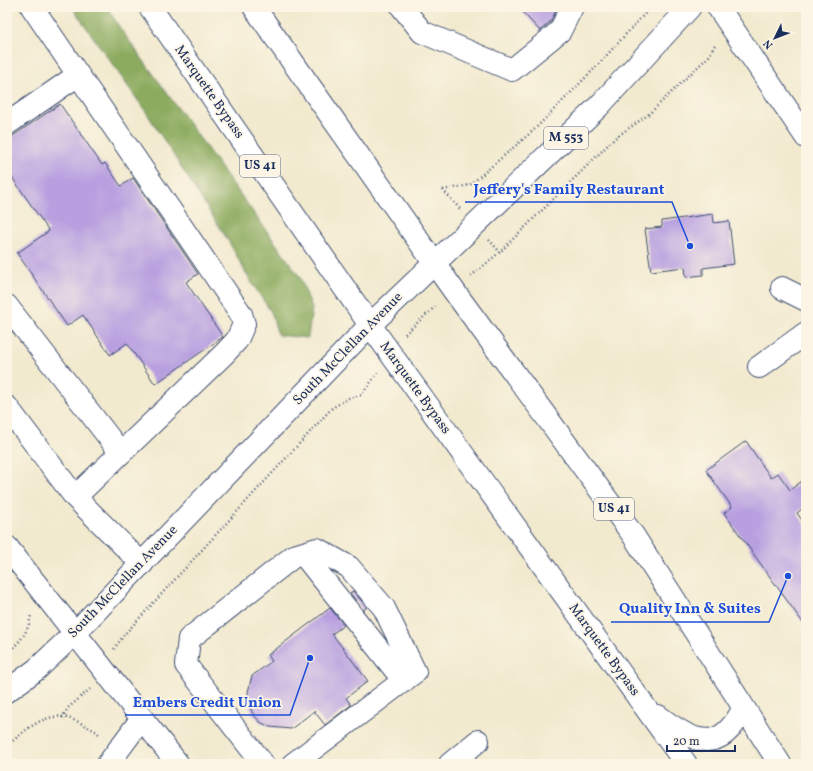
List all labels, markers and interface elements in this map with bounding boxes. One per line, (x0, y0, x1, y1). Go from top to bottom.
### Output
north arrow (755, 18, 795, 58)
text: N (761, 36, 777, 52)
street label: Marquette Bypass (170, 41, 248, 143)
road number: M 553 (544, 127, 588, 149)
road number: US 41 (240, 155, 280, 177)
callout: Jeffery's Family Restaurant (465, 175, 672, 202)
text: Jeffery's Family Restaurant (473, 180, 665, 201)
street label: South McClellan Avenue (289, 288, 407, 410)
street label: Marquette Bypass (375, 338, 455, 438)
road number: US 41 (594, 498, 634, 520)
street label: South McClellan Avenue (64, 521, 182, 643)
callout: Quality Inn & Suites (611, 595, 769, 622)
text: Quality Inn & Suites (619, 599, 761, 620)
street label: Marquette Bypass (564, 600, 644, 700)
callout: Embers Credit Union (125, 688, 290, 715)
text: Embers Credit Union (133, 693, 281, 714)
scale bar (667, 727, 735, 753)
text: 20 m (673, 734, 700, 750)

